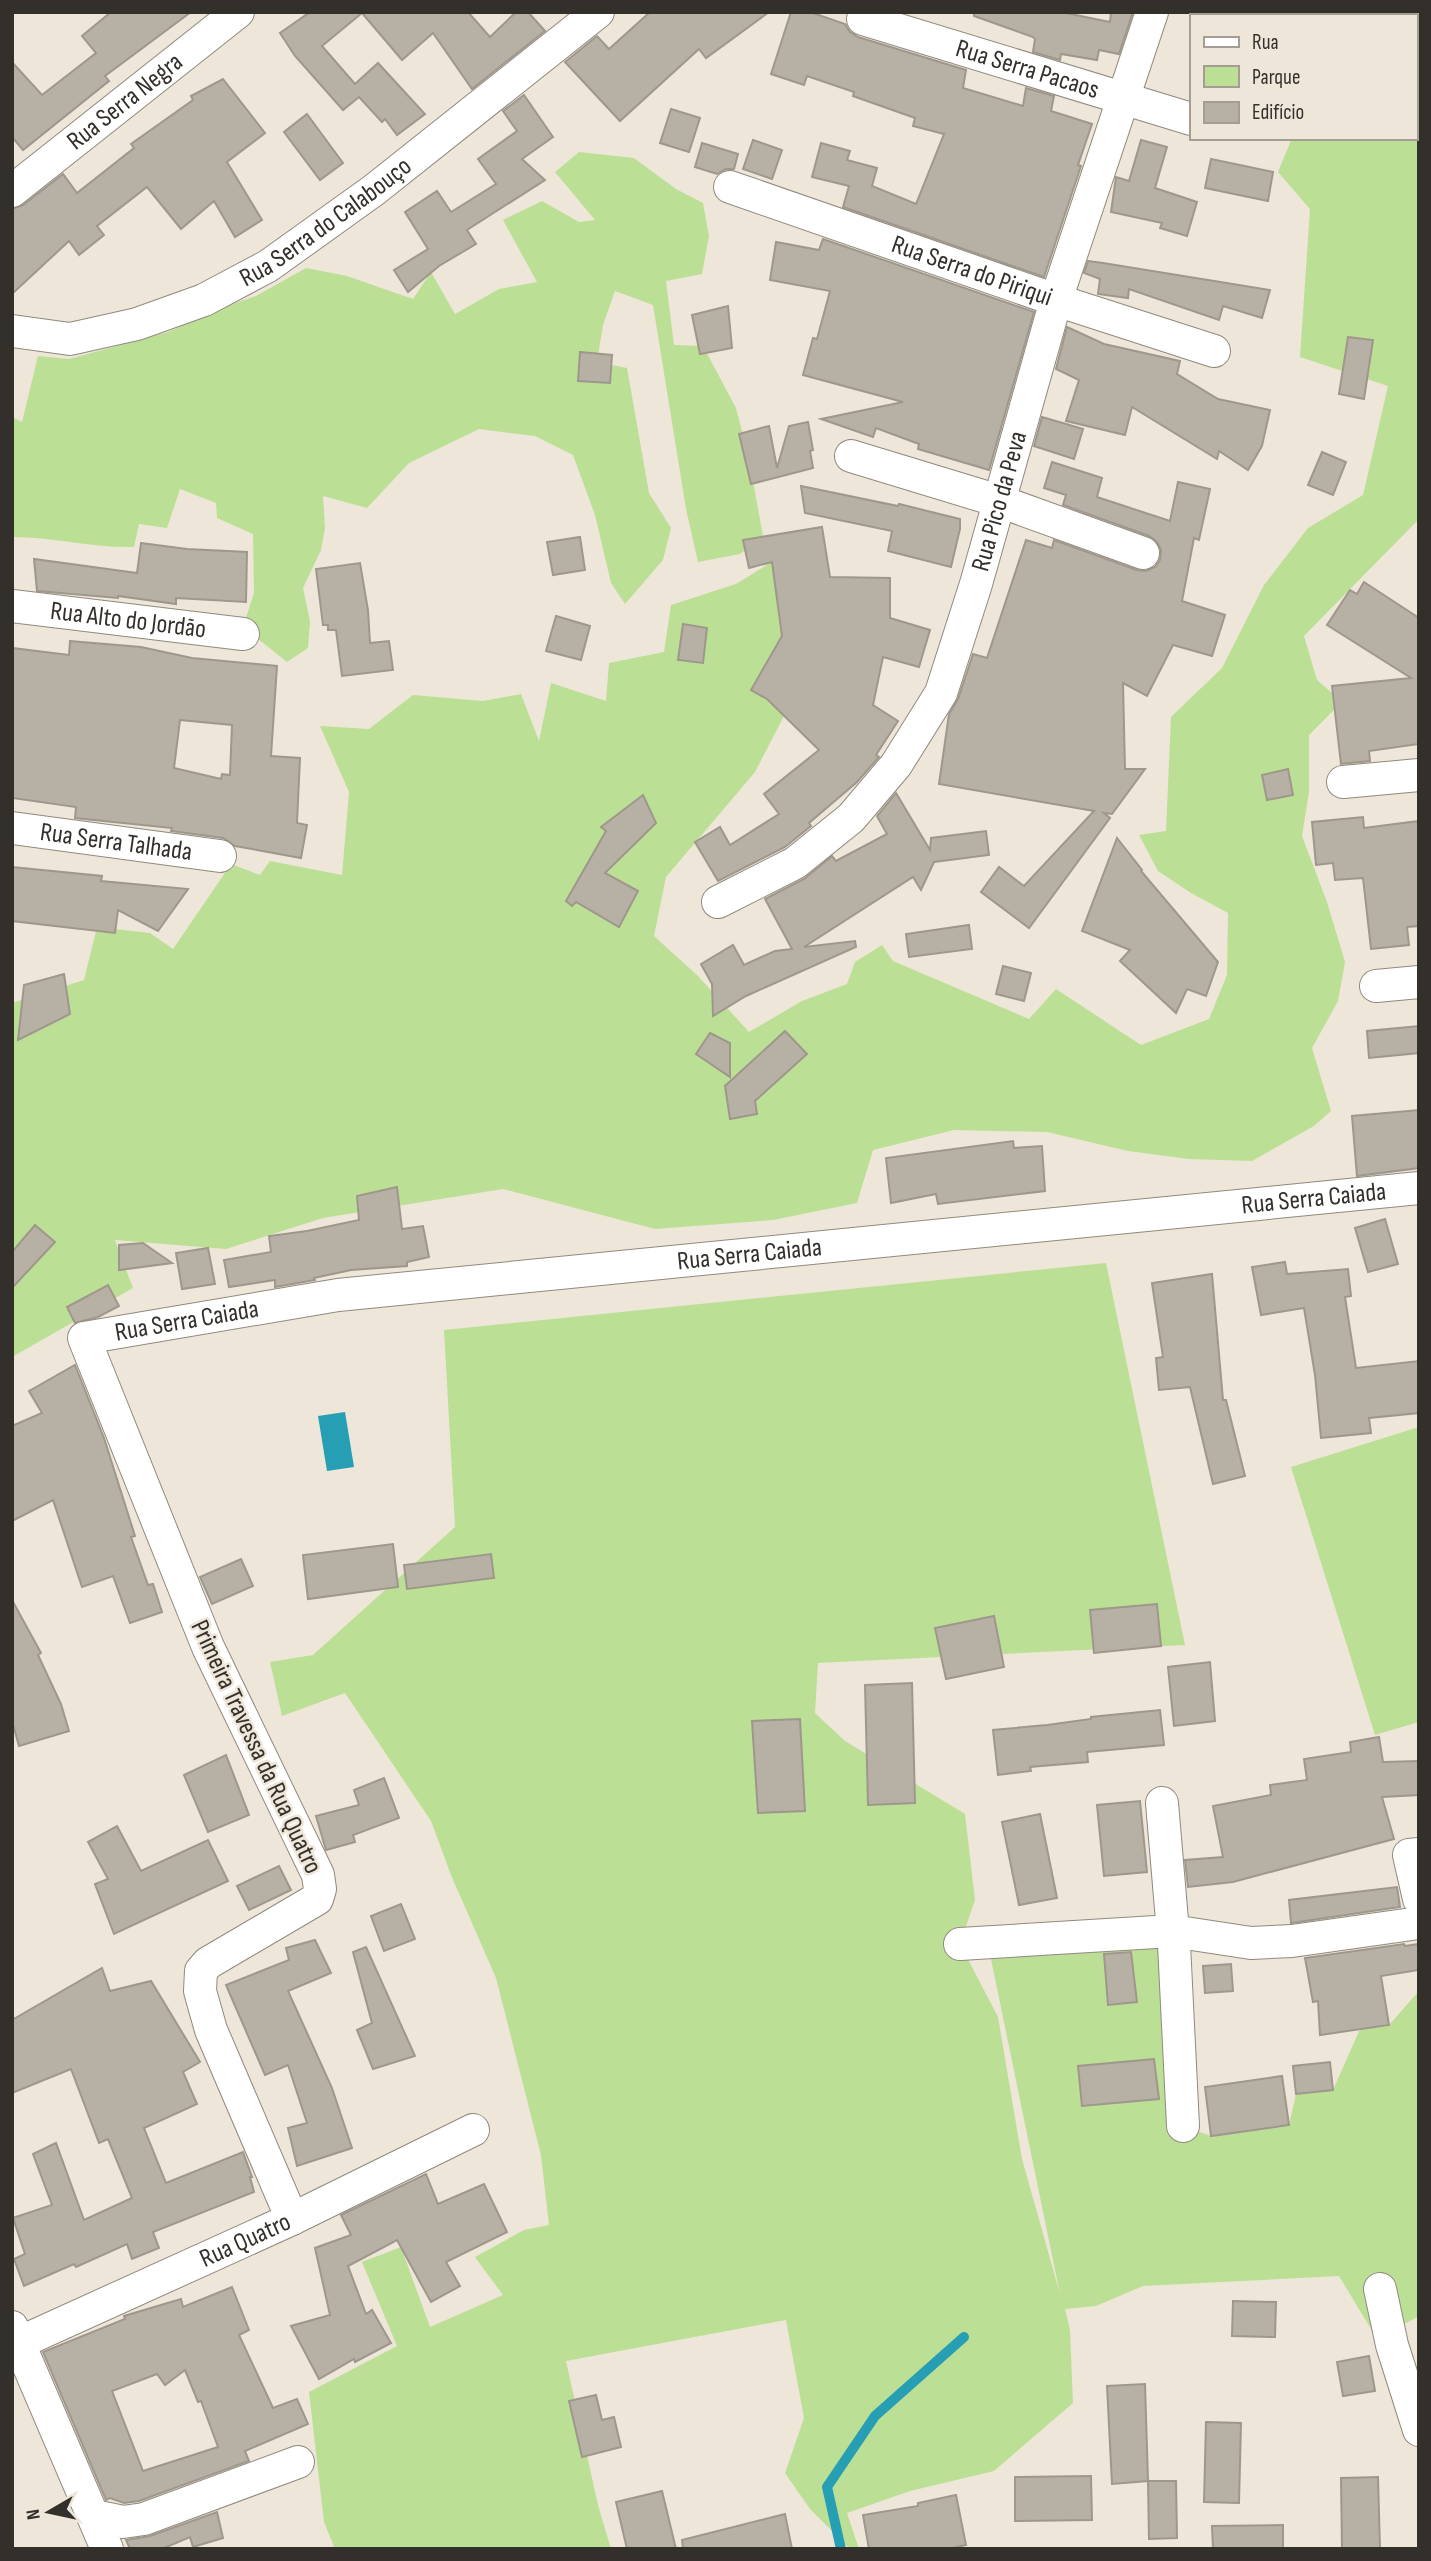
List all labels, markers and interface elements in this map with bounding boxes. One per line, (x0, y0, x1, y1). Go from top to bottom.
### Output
legend (1190, 14, 1417, 140)
text: Rua (1252, 30, 1279, 55)
street label: Rua Serra Pacaos (952, 33, 1103, 106)
street label: Rua Serra Negra (61, 46, 189, 157)
text: Parque (1252, 65, 1300, 90)
text: Edifício (1252, 100, 1304, 125)
street label: Rua Serra do Calabouço (235, 151, 418, 294)
street label: Rua Serra do Piriqui (888, 229, 1056, 313)
street label: Rua Pico da Peva (965, 428, 1034, 575)
street label: Rua Alto do Jordão (49, 595, 208, 645)
street label: Rua Serra Talhada (38, 816, 194, 868)
street label: Rua Serra Caiada (1240, 1176, 1388, 1221)
street label: Rua Serra Caiada (676, 1232, 823, 1277)
street label: Rua Serra Caiada (112, 1293, 261, 1348)
street label: Primeira Travessa da Rua Quatro (184, 1615, 328, 1879)
street label: Rua Quatro (195, 2206, 296, 2274)
north arrow (14, 2477, 84, 2547)
text: N (22, 2508, 46, 2521)

